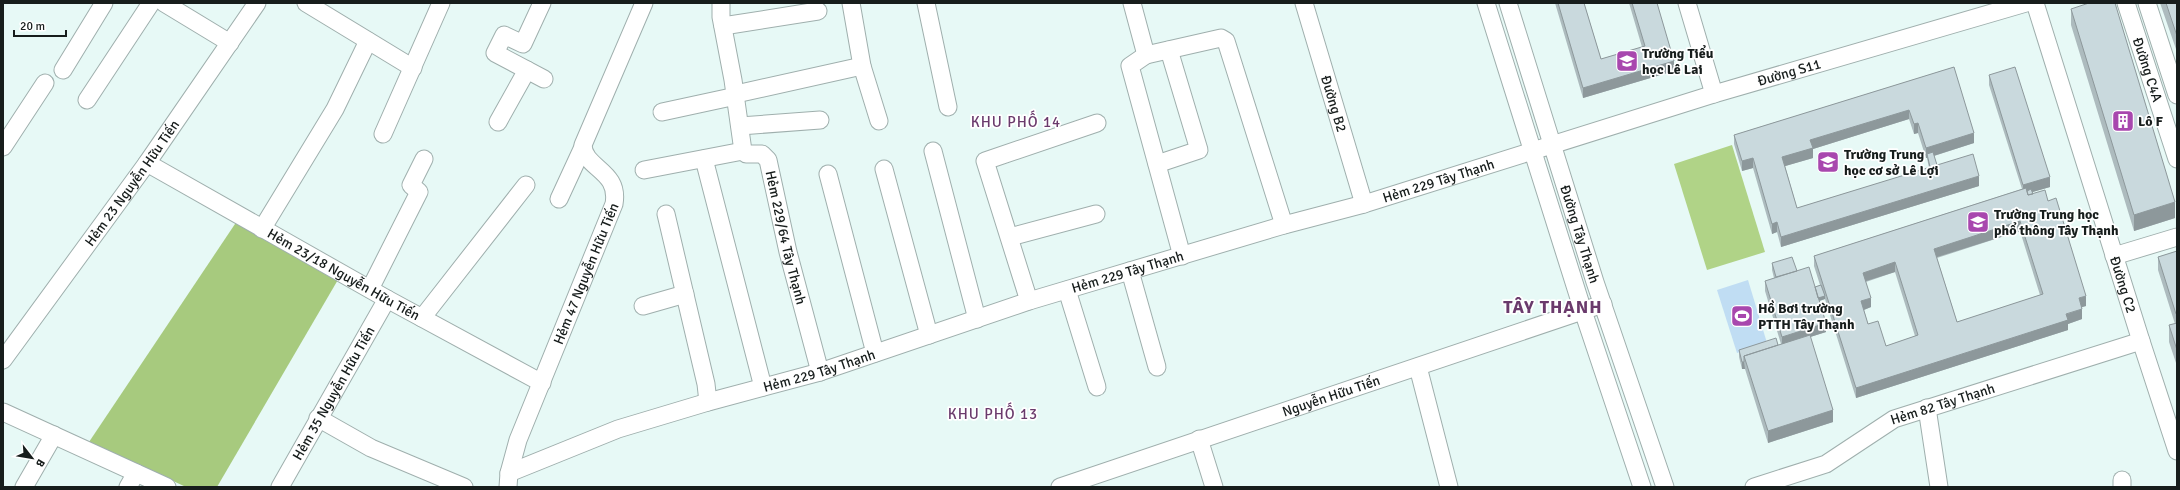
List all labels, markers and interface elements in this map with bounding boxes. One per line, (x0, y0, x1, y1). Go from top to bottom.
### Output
scale bar (14, 12, 66, 38)
text: 20 m (20, 19, 45, 34)
street label: Đường C4A (2129, 35, 2166, 105)
place label: Trường Tiểu học Lê Lai (1642, 45, 1714, 78)
school or university icon: Trường Tiểu học Lê Lai (1614, 48, 1640, 74)
street label: Đường S11 (1755, 55, 1823, 90)
street label: Đường B2 (1317, 73, 1350, 134)
building icon: Lô F (2110, 108, 2136, 134)
district label: KHU PHỐ 14 (971, 110, 1061, 131)
place label: Lô F (2138, 113, 2164, 130)
street label: Hẻm 23 Nguyễn Hữu Tiến (81, 117, 183, 250)
place label: Trường Trung học cơ sở Lê Lợi (1844, 146, 1939, 179)
school or university icon: Trường Trung học cơ sở Lê Lợi (1815, 149, 1841, 175)
street label: Hẻm 229 Tây Thạnh (1381, 156, 1497, 207)
street label: Hẻm 229/64 Tây Thạnh (762, 169, 810, 306)
street label: Đường Tây Thạnh (1556, 183, 1603, 285)
street label: Hẻm 47 Nguyễn Hữu Tiến (550, 200, 623, 347)
place label: Trường Trung học phổ thông Tây Thạnh (1994, 206, 2119, 239)
school or university icon: Trường Trung học phổ thông Tây Thạnh (1965, 209, 1991, 235)
street label: Hẻm 23/18 Nguyễn Hữu Tiến (264, 225, 423, 324)
street label: Hẻm 229 Tây Thạnh (1070, 247, 1186, 297)
street label: Đường C2 (2106, 254, 2140, 315)
district label: TÂY THẠNH (1503, 296, 1603, 318)
place label: Hồ Bơi trường PTTH Tây Thạnh (1758, 300, 1855, 333)
sports icon: Hồ Bơi trường PTTH Tây Thạnh (1729, 303, 1755, 329)
street label: Hẻm 35 Nguyễn Hữu Tiến (289, 323, 379, 463)
street label: Hẻm 229 Tây Thạnh (761, 346, 877, 396)
street label: Nguyễn Hữu Tiến (1280, 372, 1382, 421)
street label: Hẻm 82 Tây Thạnh (1888, 380, 1997, 429)
district label: KHU PHỐ 13 (948, 402, 1038, 423)
north arrow (12, 438, 52, 478)
text: B (33, 457, 47, 469)

